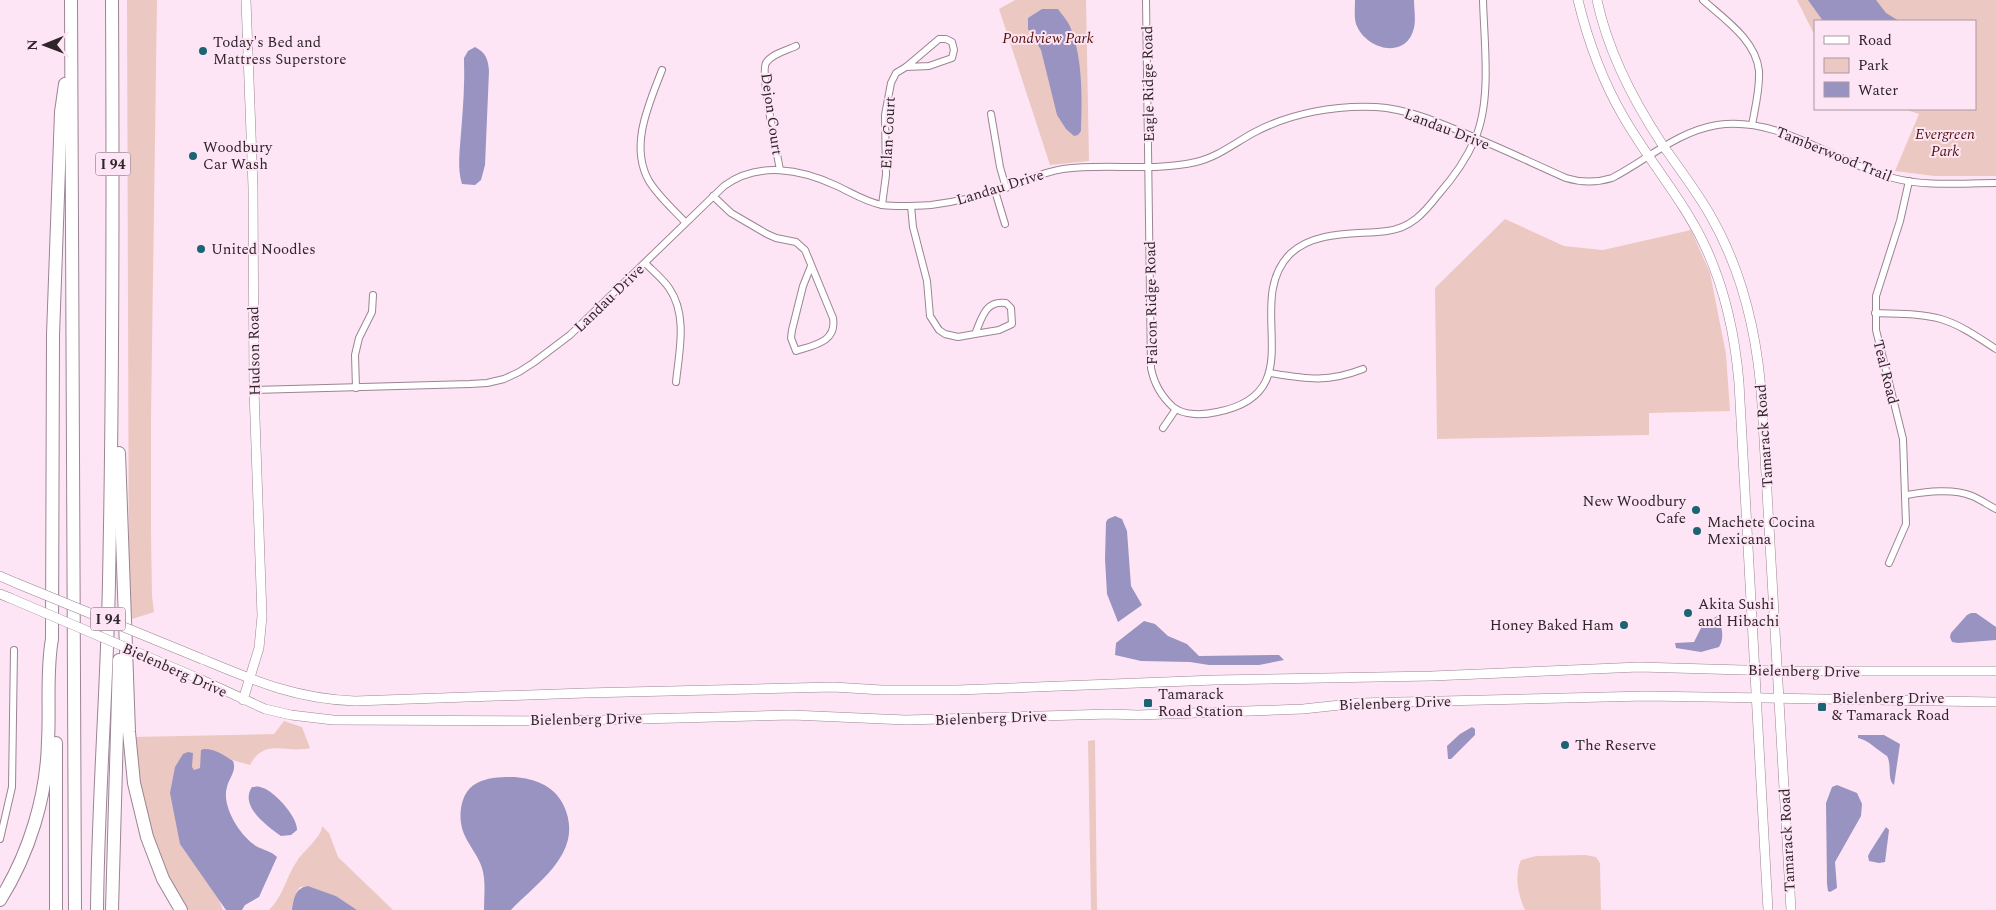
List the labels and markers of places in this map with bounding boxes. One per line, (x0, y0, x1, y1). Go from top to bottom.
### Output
place label: Today's Bed and Mattress Superstore (213, 31, 346, 71)
marker: Today's Bed and Mattress Superstore (197, 45, 209, 57)
place label: Woodbury Car Wash (203, 136, 273, 176)
marker: Woodbury Car Wash (187, 150, 199, 162)
place label: United Noodles (211, 238, 316, 261)
marker: United Noodles (195, 243, 207, 255)
place label: New Woodbury Cafe (1583, 490, 1687, 530)
marker: New Woodbury Cafe (1690, 504, 1702, 516)
place label: Machete Cocina Mexicana (1707, 511, 1816, 551)
marker: Machete Cocina Mexicana (1691, 525, 1703, 537)
place label: Akita Sushi and Hibachi (1698, 593, 1779, 633)
marker: Akita Sushi and Hibachi (1682, 607, 1694, 619)
place label: Honey Baked Ham (1490, 614, 1614, 637)
marker: Honey Baked Ham (1618, 619, 1630, 631)
place label: Tamarack Road Station (1158, 683, 1243, 723)
place label: Bielenberg Drive & Tamarack Road (1832, 687, 1950, 727)
marker: Tamarack Road Station (1142, 697, 1154, 709)
marker: Bielenberg Drive & Tamarack Road (1816, 701, 1828, 713)
place label: The Reserve (1575, 734, 1656, 757)
marker: The Reserve (1559, 739, 1571, 751)

